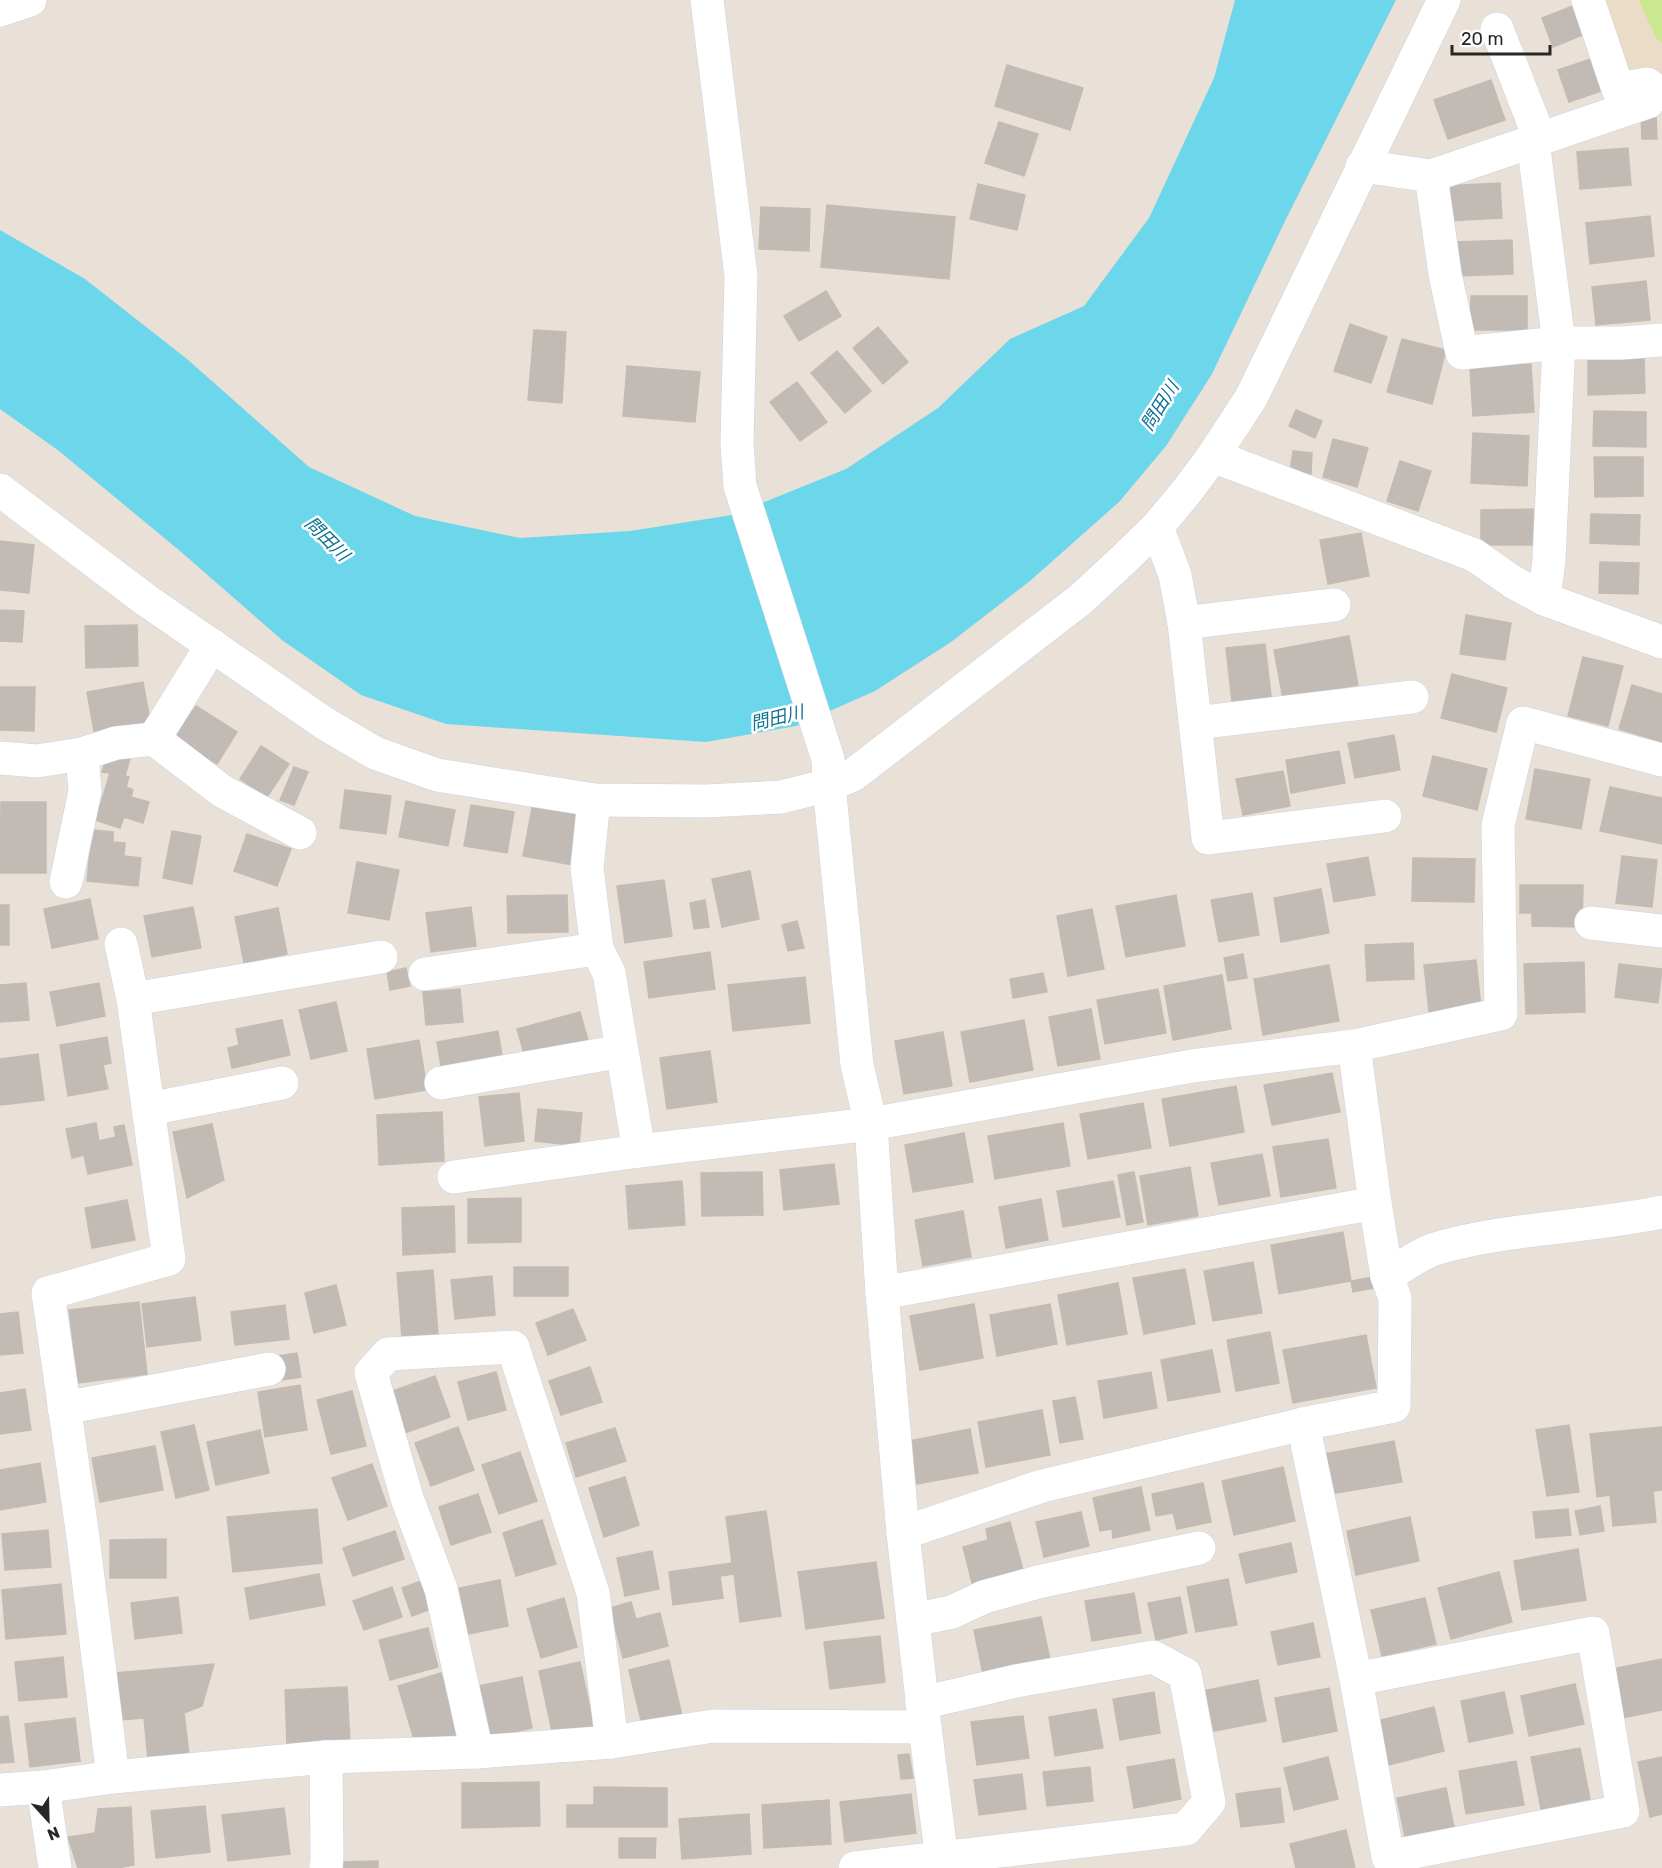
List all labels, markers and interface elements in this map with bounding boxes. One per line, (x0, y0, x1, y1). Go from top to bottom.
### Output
scale bar (1452, 18, 1550, 56)
text: 20 m (1461, 28, 1503, 50)
water label: 問田川 (1136, 376, 1185, 435)
water label: 問田川 (300, 512, 355, 567)
water label: 問田川 (748, 700, 808, 735)
north arrow (18, 1790, 78, 1850)
text: N (45, 1822, 62, 1844)

